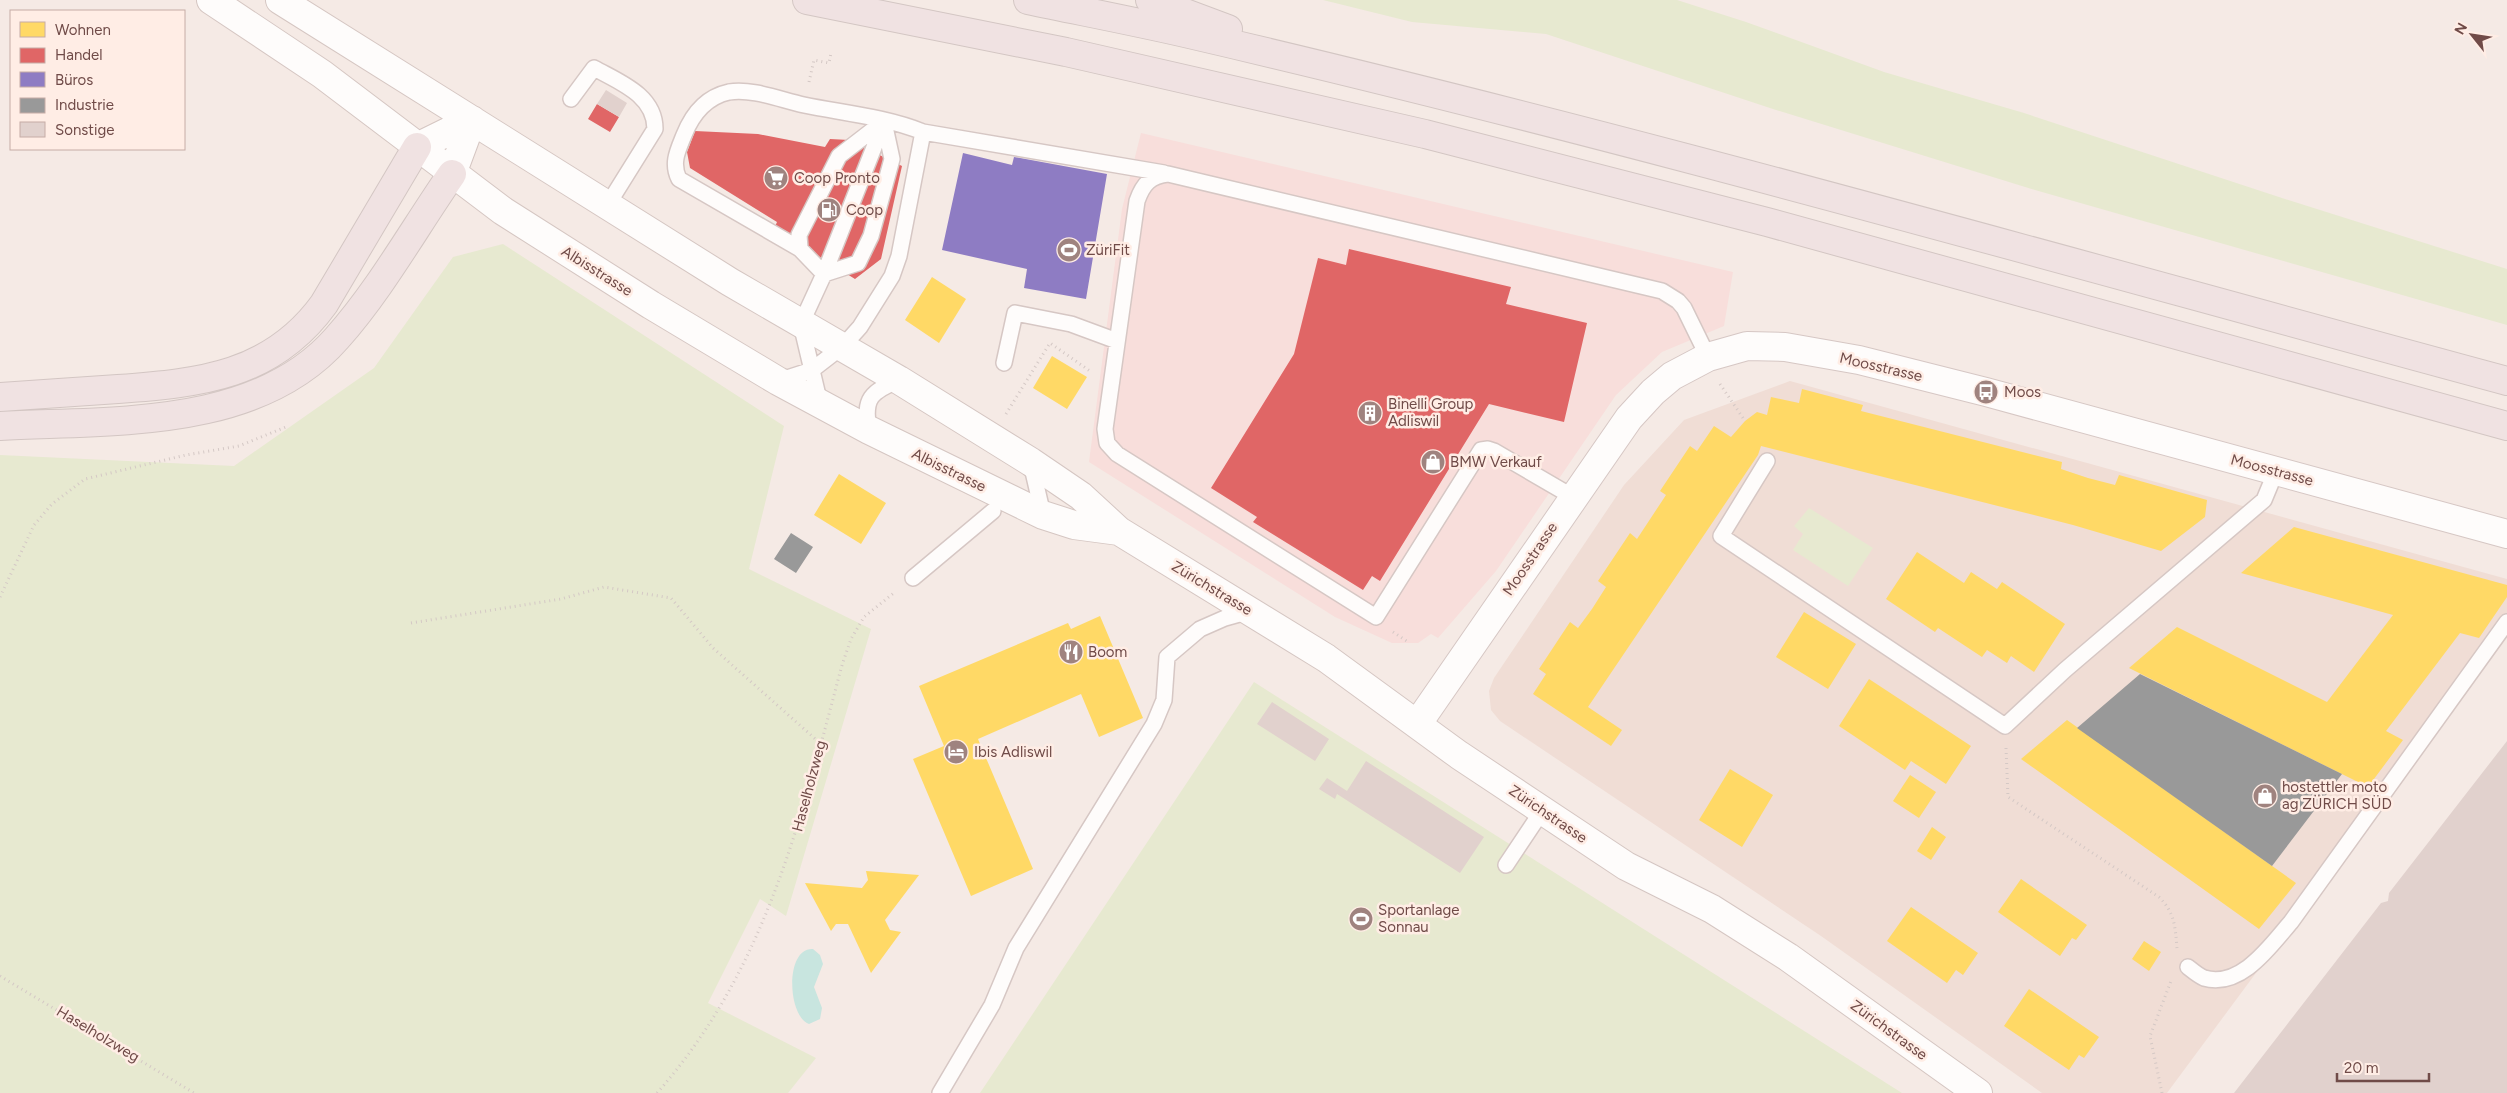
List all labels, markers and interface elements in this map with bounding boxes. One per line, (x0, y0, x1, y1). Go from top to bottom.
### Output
legend (10, 10, 185, 150)
north arrow (2447, 10, 2497, 60)
text: N (2451, 20, 2471, 38)
text: Wohnen (55, 21, 111, 39)
text: Handel (55, 46, 103, 64)
text: Büros (55, 71, 93, 89)
text: Industrie (55, 96, 114, 114)
text: Sonstige (55, 121, 114, 139)
supermarket icon: Coop Pronto (763, 165, 789, 191)
place label: Coop Pronto (794, 169, 880, 187)
fuel station icon: Coop (816, 197, 842, 223)
place label: Coop (846, 201, 883, 219)
sports icon: ZüriFit (1056, 237, 1082, 263)
place label: ZüriFit (1086, 241, 1130, 259)
street label: Albisstrasse (558, 242, 636, 300)
street label: Moosstrasse (1838, 349, 1924, 385)
bus stop icon: Moos (1973, 379, 1999, 405)
place label: Moos (2004, 383, 2041, 401)
place label: Binelli Group Adliswil (1388, 395, 1474, 430)
building icon: Binelli Group Adliswil (1357, 400, 1383, 426)
street label: Albisstrasse (909, 444, 989, 496)
shop icon: BMW Verkauf (1420, 449, 1446, 475)
street label: Moosstrasse (2229, 450, 2315, 490)
place label: BMW Verkauf (1450, 453, 1542, 471)
street label: Moosstrasse (1499, 519, 1561, 599)
street label: Zürichstrasse (1169, 557, 1255, 619)
restaurant icon: Boom (1058, 639, 1084, 665)
place label: Boom (1088, 643, 1127, 661)
street label: Haselholzweg (788, 738, 830, 834)
hotel icon: Ibis Adliswil (943, 739, 969, 765)
place label: Ibis Adliswil (974, 743, 1052, 761)
place label: hostettler moto ag ZÜRICH SÜD (2282, 778, 2392, 813)
street label: Zürichstrasse (1505, 781, 1591, 847)
shop icon: hostettler moto ag ZÜRICH SÜD (2252, 783, 2278, 809)
place label: Sportanlage Sonnau (1378, 901, 1459, 936)
sports icon: Sportanlage Sonnau (1348, 906, 1374, 932)
street label: Zürichstrasse (1847, 996, 1931, 1064)
street label: Haselholzweg (53, 1002, 143, 1066)
scale bar (2337, 1050, 2430, 1082)
text: 20 m (2344, 1059, 2378, 1077)

